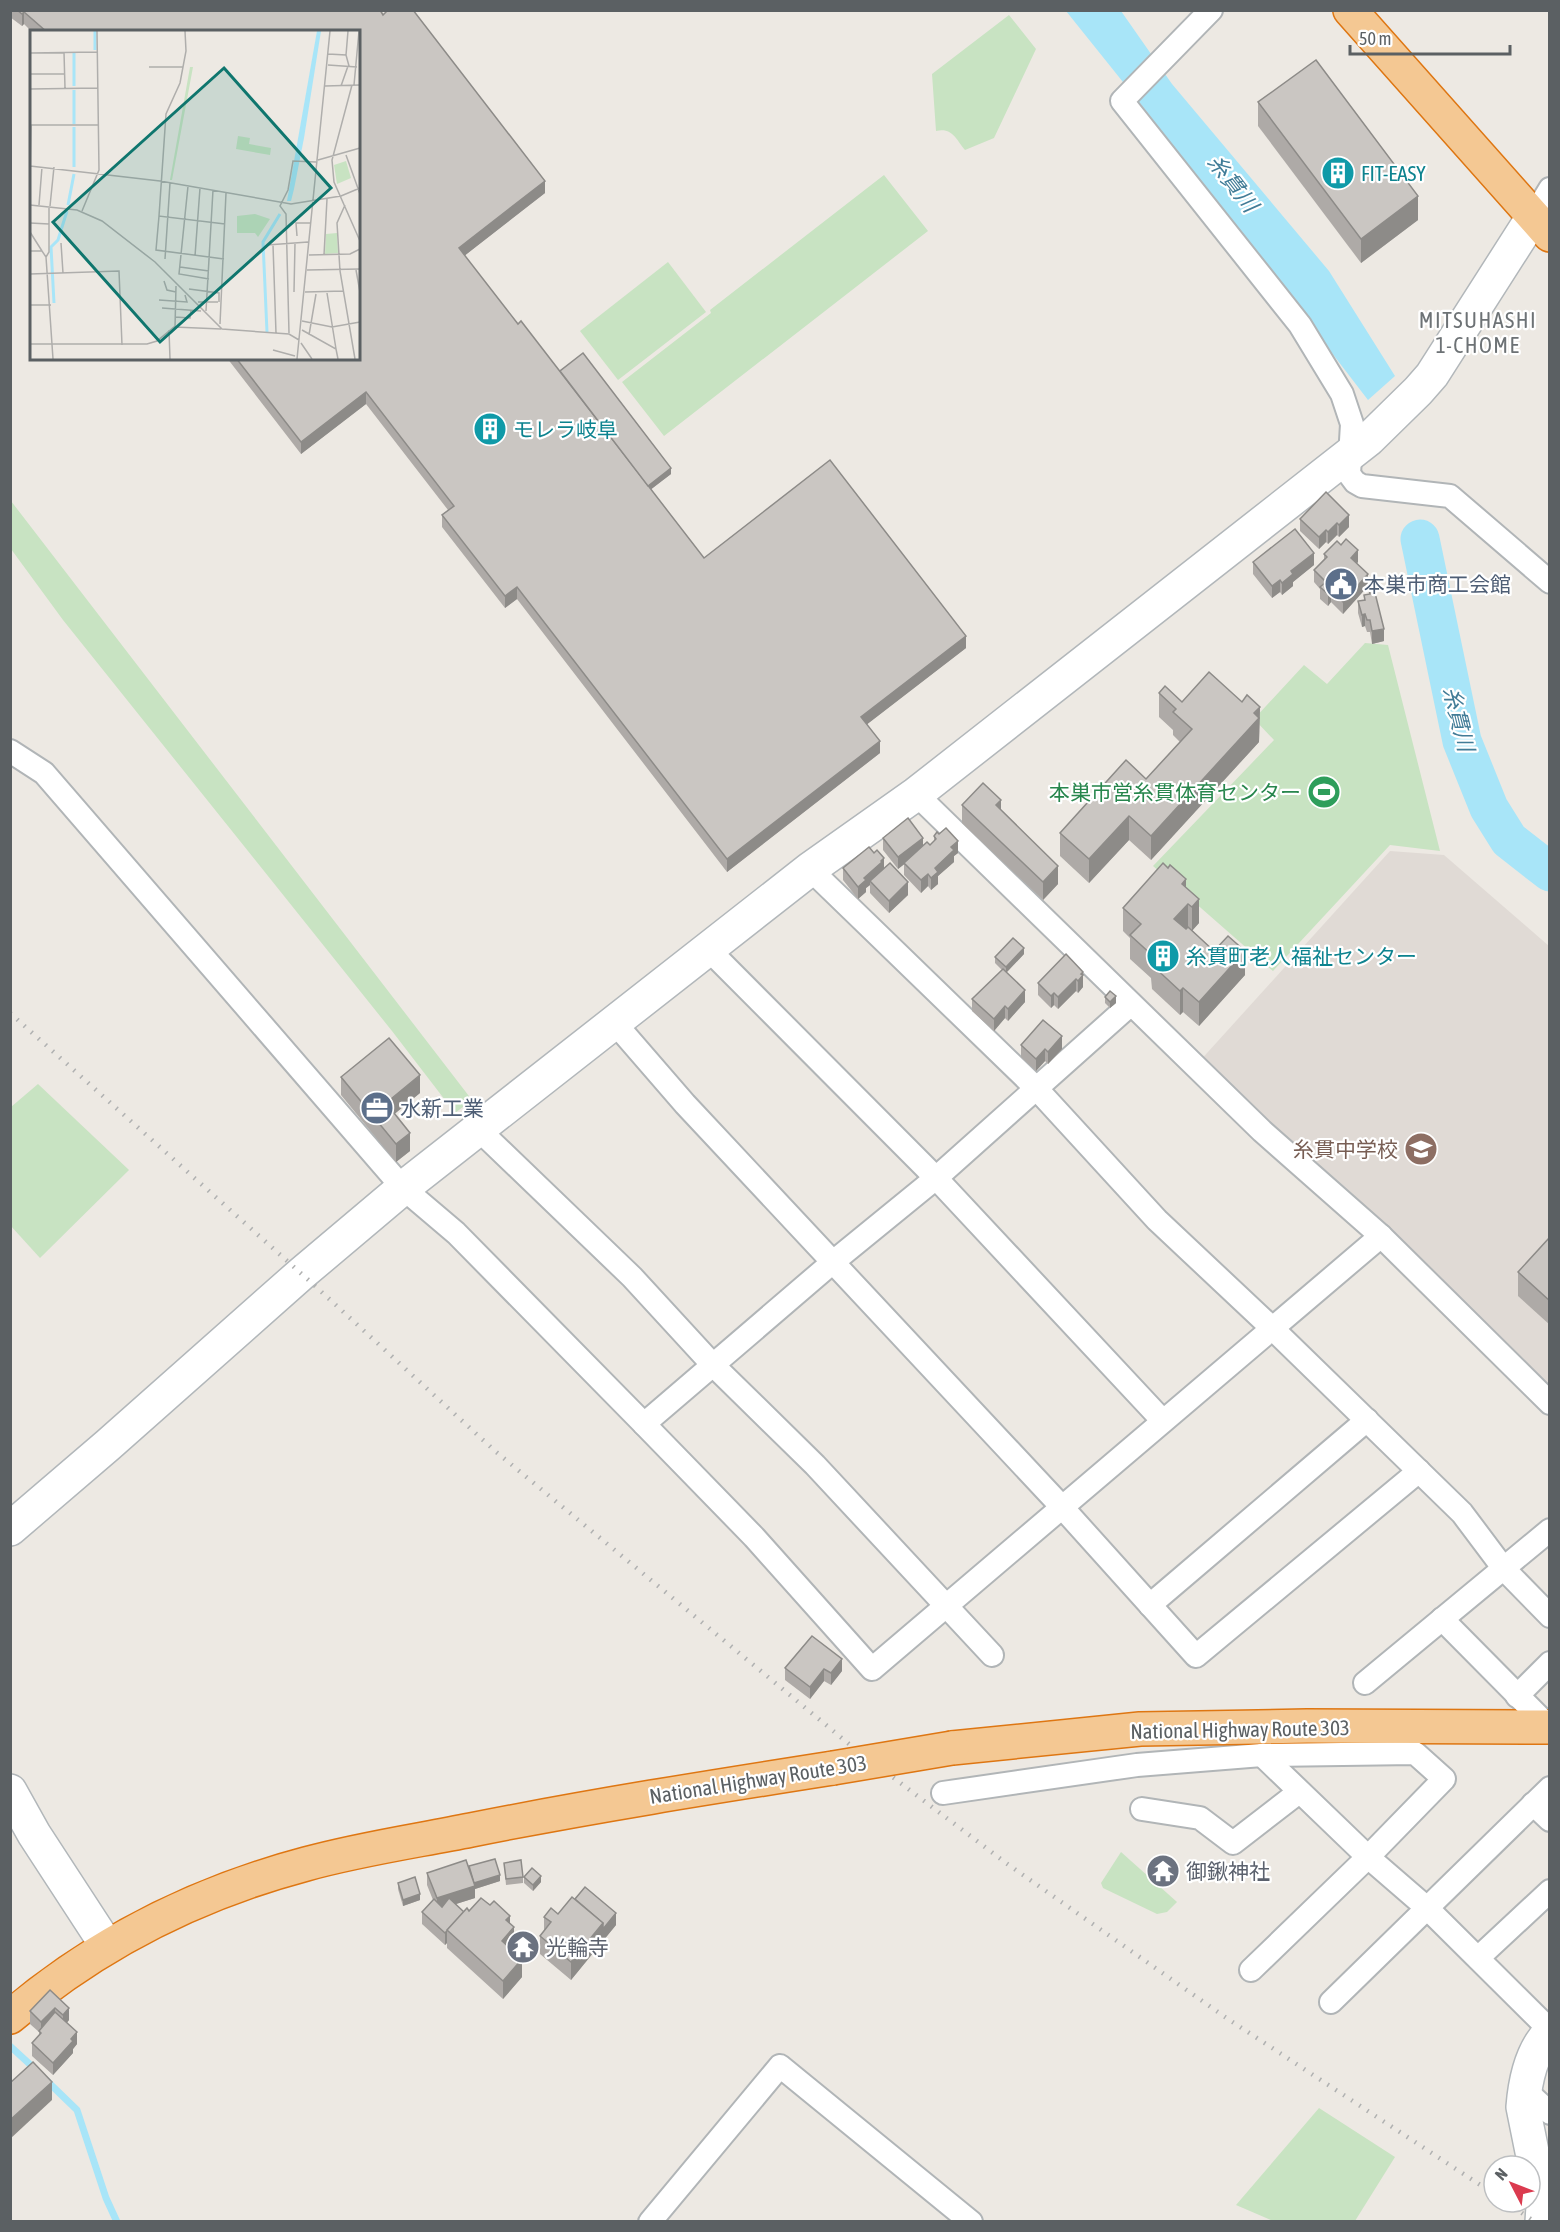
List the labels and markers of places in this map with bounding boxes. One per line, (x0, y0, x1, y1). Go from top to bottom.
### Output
building icon: FIT-EASY (1320, 155, 1356, 191)
place label: FIT-EASY (1361, 161, 1426, 185)
building icon: モレラ岐阜 (472, 411, 508, 447)
place label: モレラ岐阜 (513, 417, 618, 441)
public building icon: 本巣市商工会館 (1323, 566, 1359, 602)
place label: 本巣市商工会館 (1364, 572, 1511, 596)
sports icon: 本巣市営糸貫体育センター (1306, 774, 1342, 810)
place label: 本巣市営糸貫体育センター (1049, 780, 1301, 804)
building icon: 糸貫町老人福祉センター (1145, 938, 1181, 974)
place label: 糸貫町老人福祉センター (1186, 944, 1417, 968)
office icon: 水新工業 (359, 1090, 395, 1126)
place label: 水新工業 (400, 1096, 484, 1120)
school or university icon: 糸貫中学校 (1403, 1131, 1439, 1167)
place label: 糸貫中学校 (1293, 1137, 1398, 1161)
temple icon: 御鍬神社 (1145, 1853, 1181, 1889)
place label: 御鍬神社 (1186, 1859, 1270, 1883)
temple icon: 光輪寺 (505, 1929, 541, 1965)
place label: 光輪寺 (546, 1935, 609, 1959)

